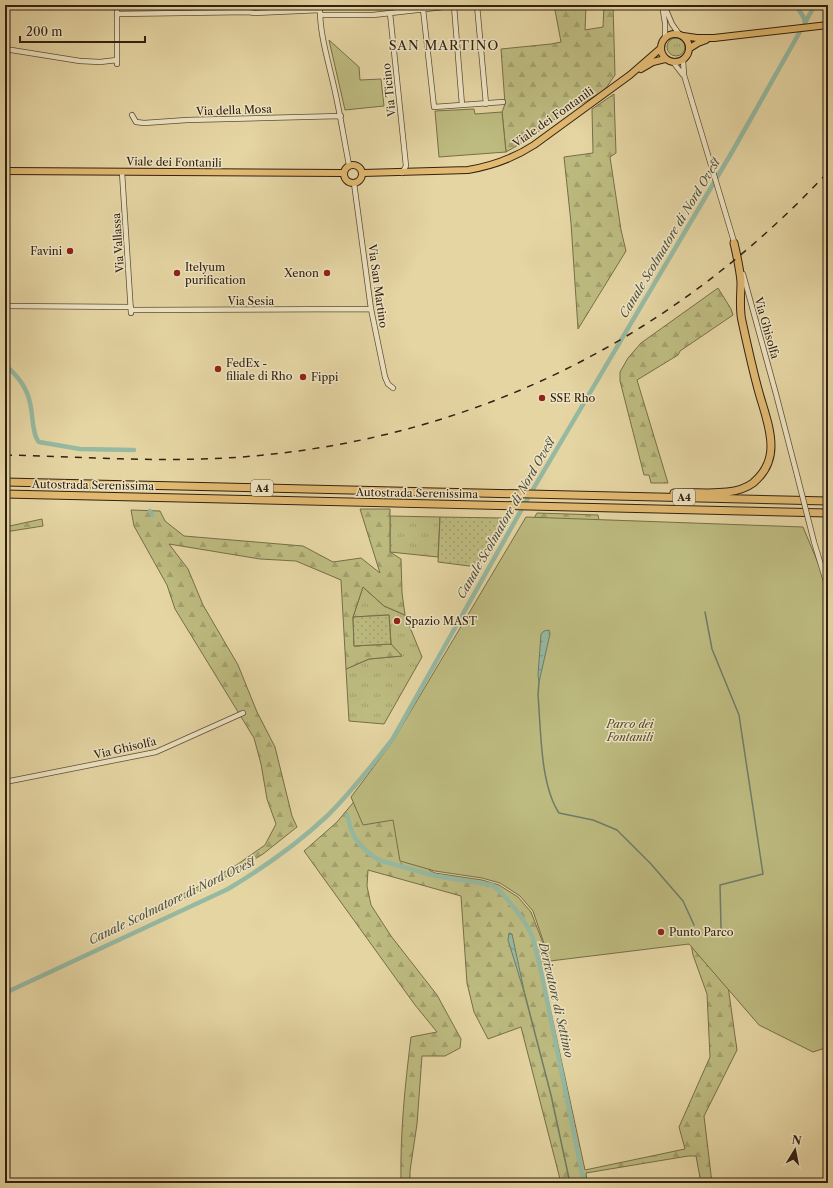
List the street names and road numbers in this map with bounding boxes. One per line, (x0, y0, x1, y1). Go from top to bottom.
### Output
street label: Via Ticino (379, 62, 399, 118)
street label: Viale dei Fontanili (509, 84, 597, 151)
street label: Via della Mosa (195, 102, 272, 118)
street label: Viale dei Fontanili (125, 154, 222, 170)
street label: Via Vallassa (109, 212, 127, 274)
street label: Via San Martino (365, 242, 391, 329)
street label: Via Sesia (227, 294, 274, 308)
street label: Via Ghisolfa (751, 295, 783, 361)
street label: Autostrada Serenissima (31, 477, 154, 493)
road number: A4 (251, 480, 273, 496)
street label: Autostrada Serenissima (355, 485, 478, 501)
road number: A4 (673, 489, 695, 505)
street label: Via Ghisolfa (92, 734, 158, 762)

